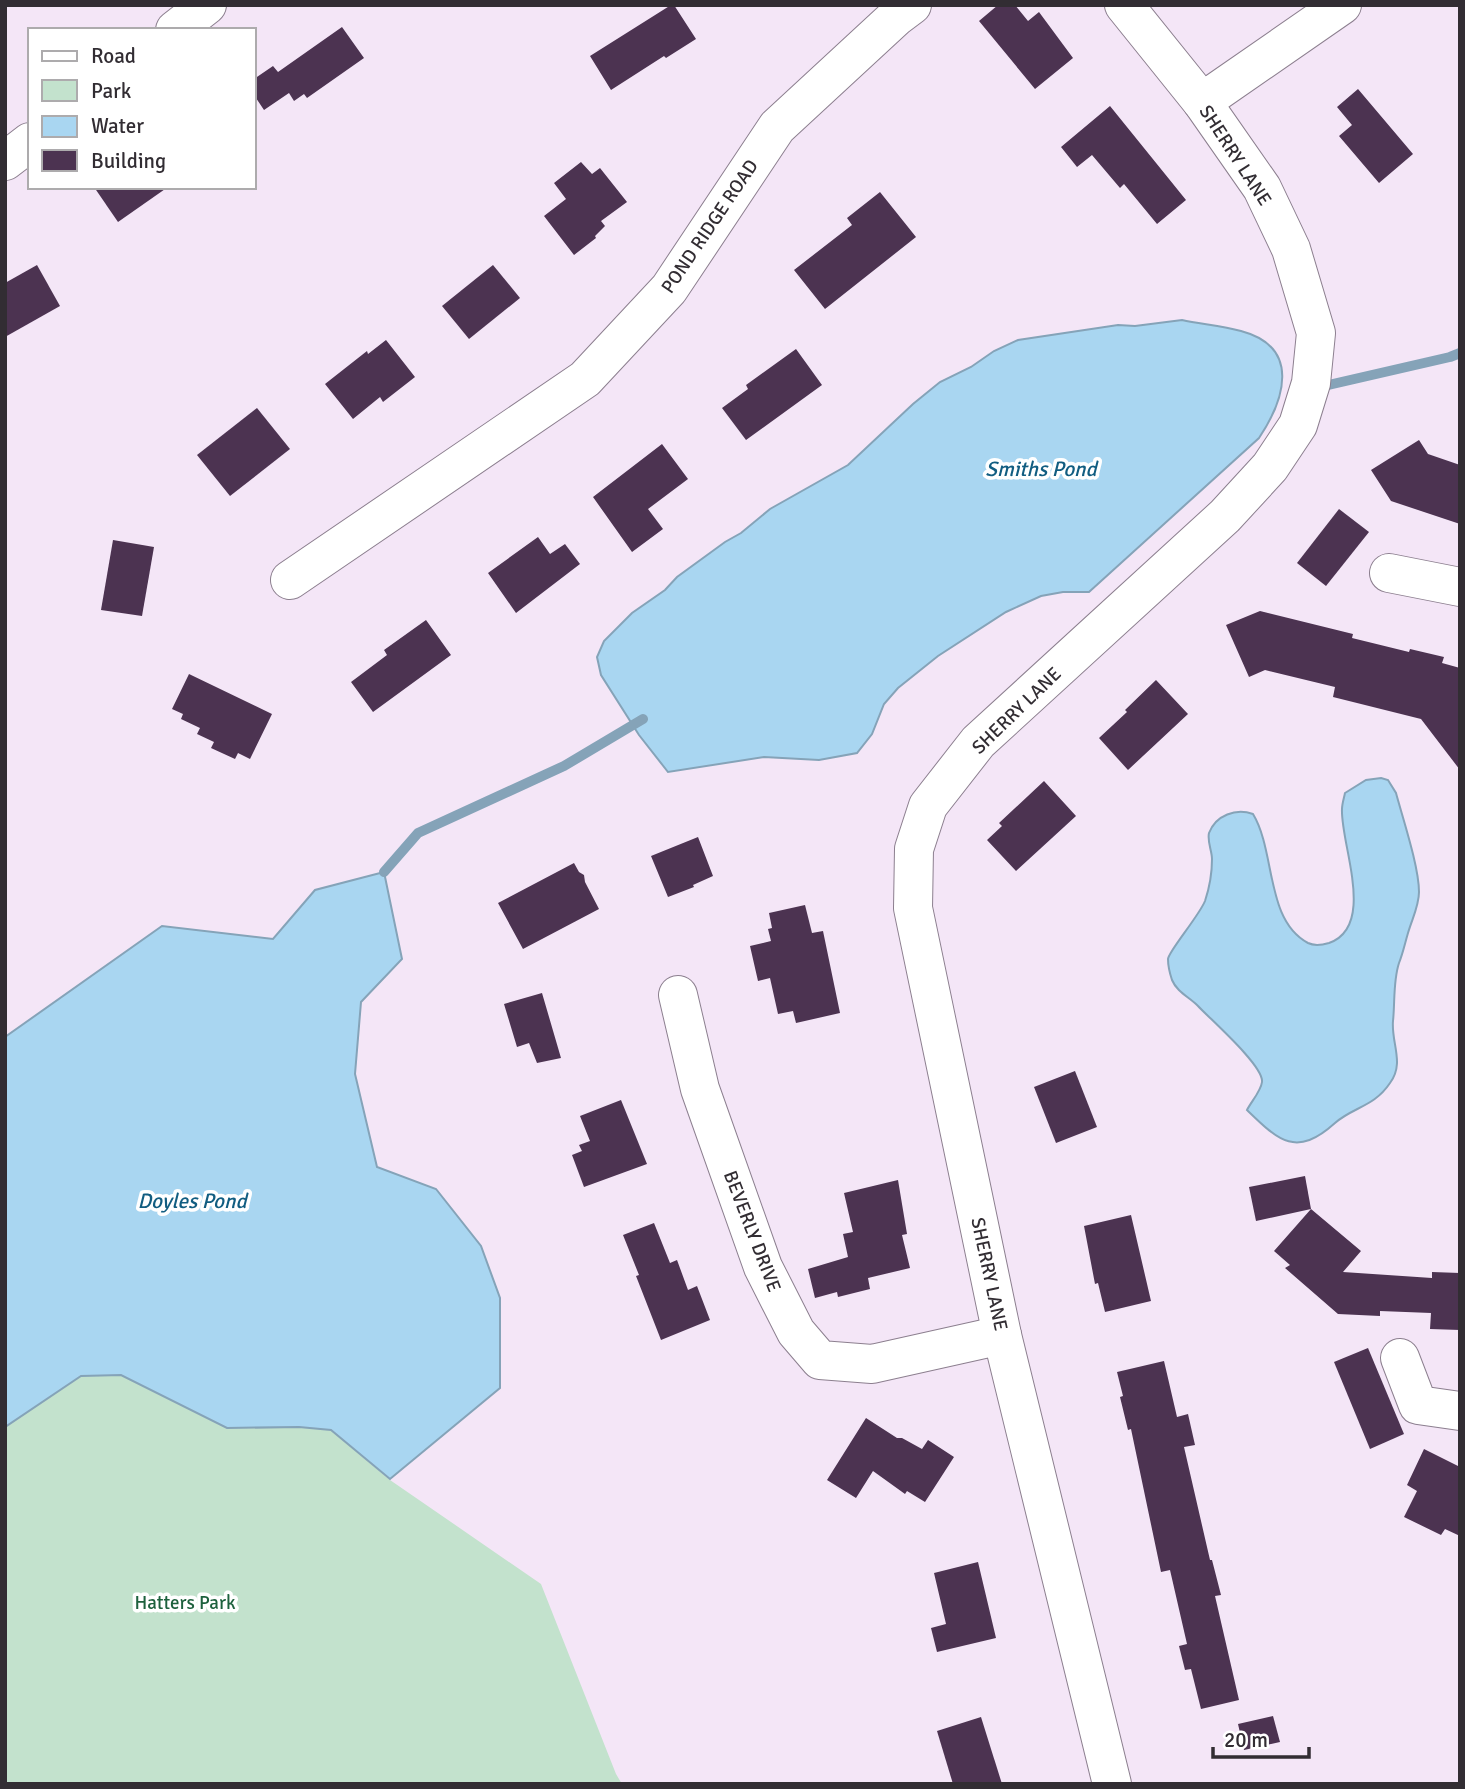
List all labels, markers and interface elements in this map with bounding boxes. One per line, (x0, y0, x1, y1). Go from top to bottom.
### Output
legend (28, 28, 256, 189)
text: Road (91, 43, 136, 69)
text: Park (91, 78, 132, 104)
street label: SHERRY LANE (1194, 101, 1277, 210)
text: Water (91, 113, 144, 139)
text: Building (91, 148, 166, 174)
street label: POND RIDGE ROAD (656, 155, 764, 298)
water label: Smiths Pond (985, 456, 1100, 482)
street label: SHERRY LANE (967, 662, 1066, 759)
street label: BEVERLY DRIVE (718, 1167, 786, 1295)
water label: Doyles Pond (137, 1188, 249, 1214)
street label: SHERRY LANE (965, 1215, 1013, 1333)
park label: Hatters Park (135, 1591, 236, 1615)
scale bar (1213, 1716, 1309, 1760)
text: 20 m (1224, 1727, 1268, 1753)

